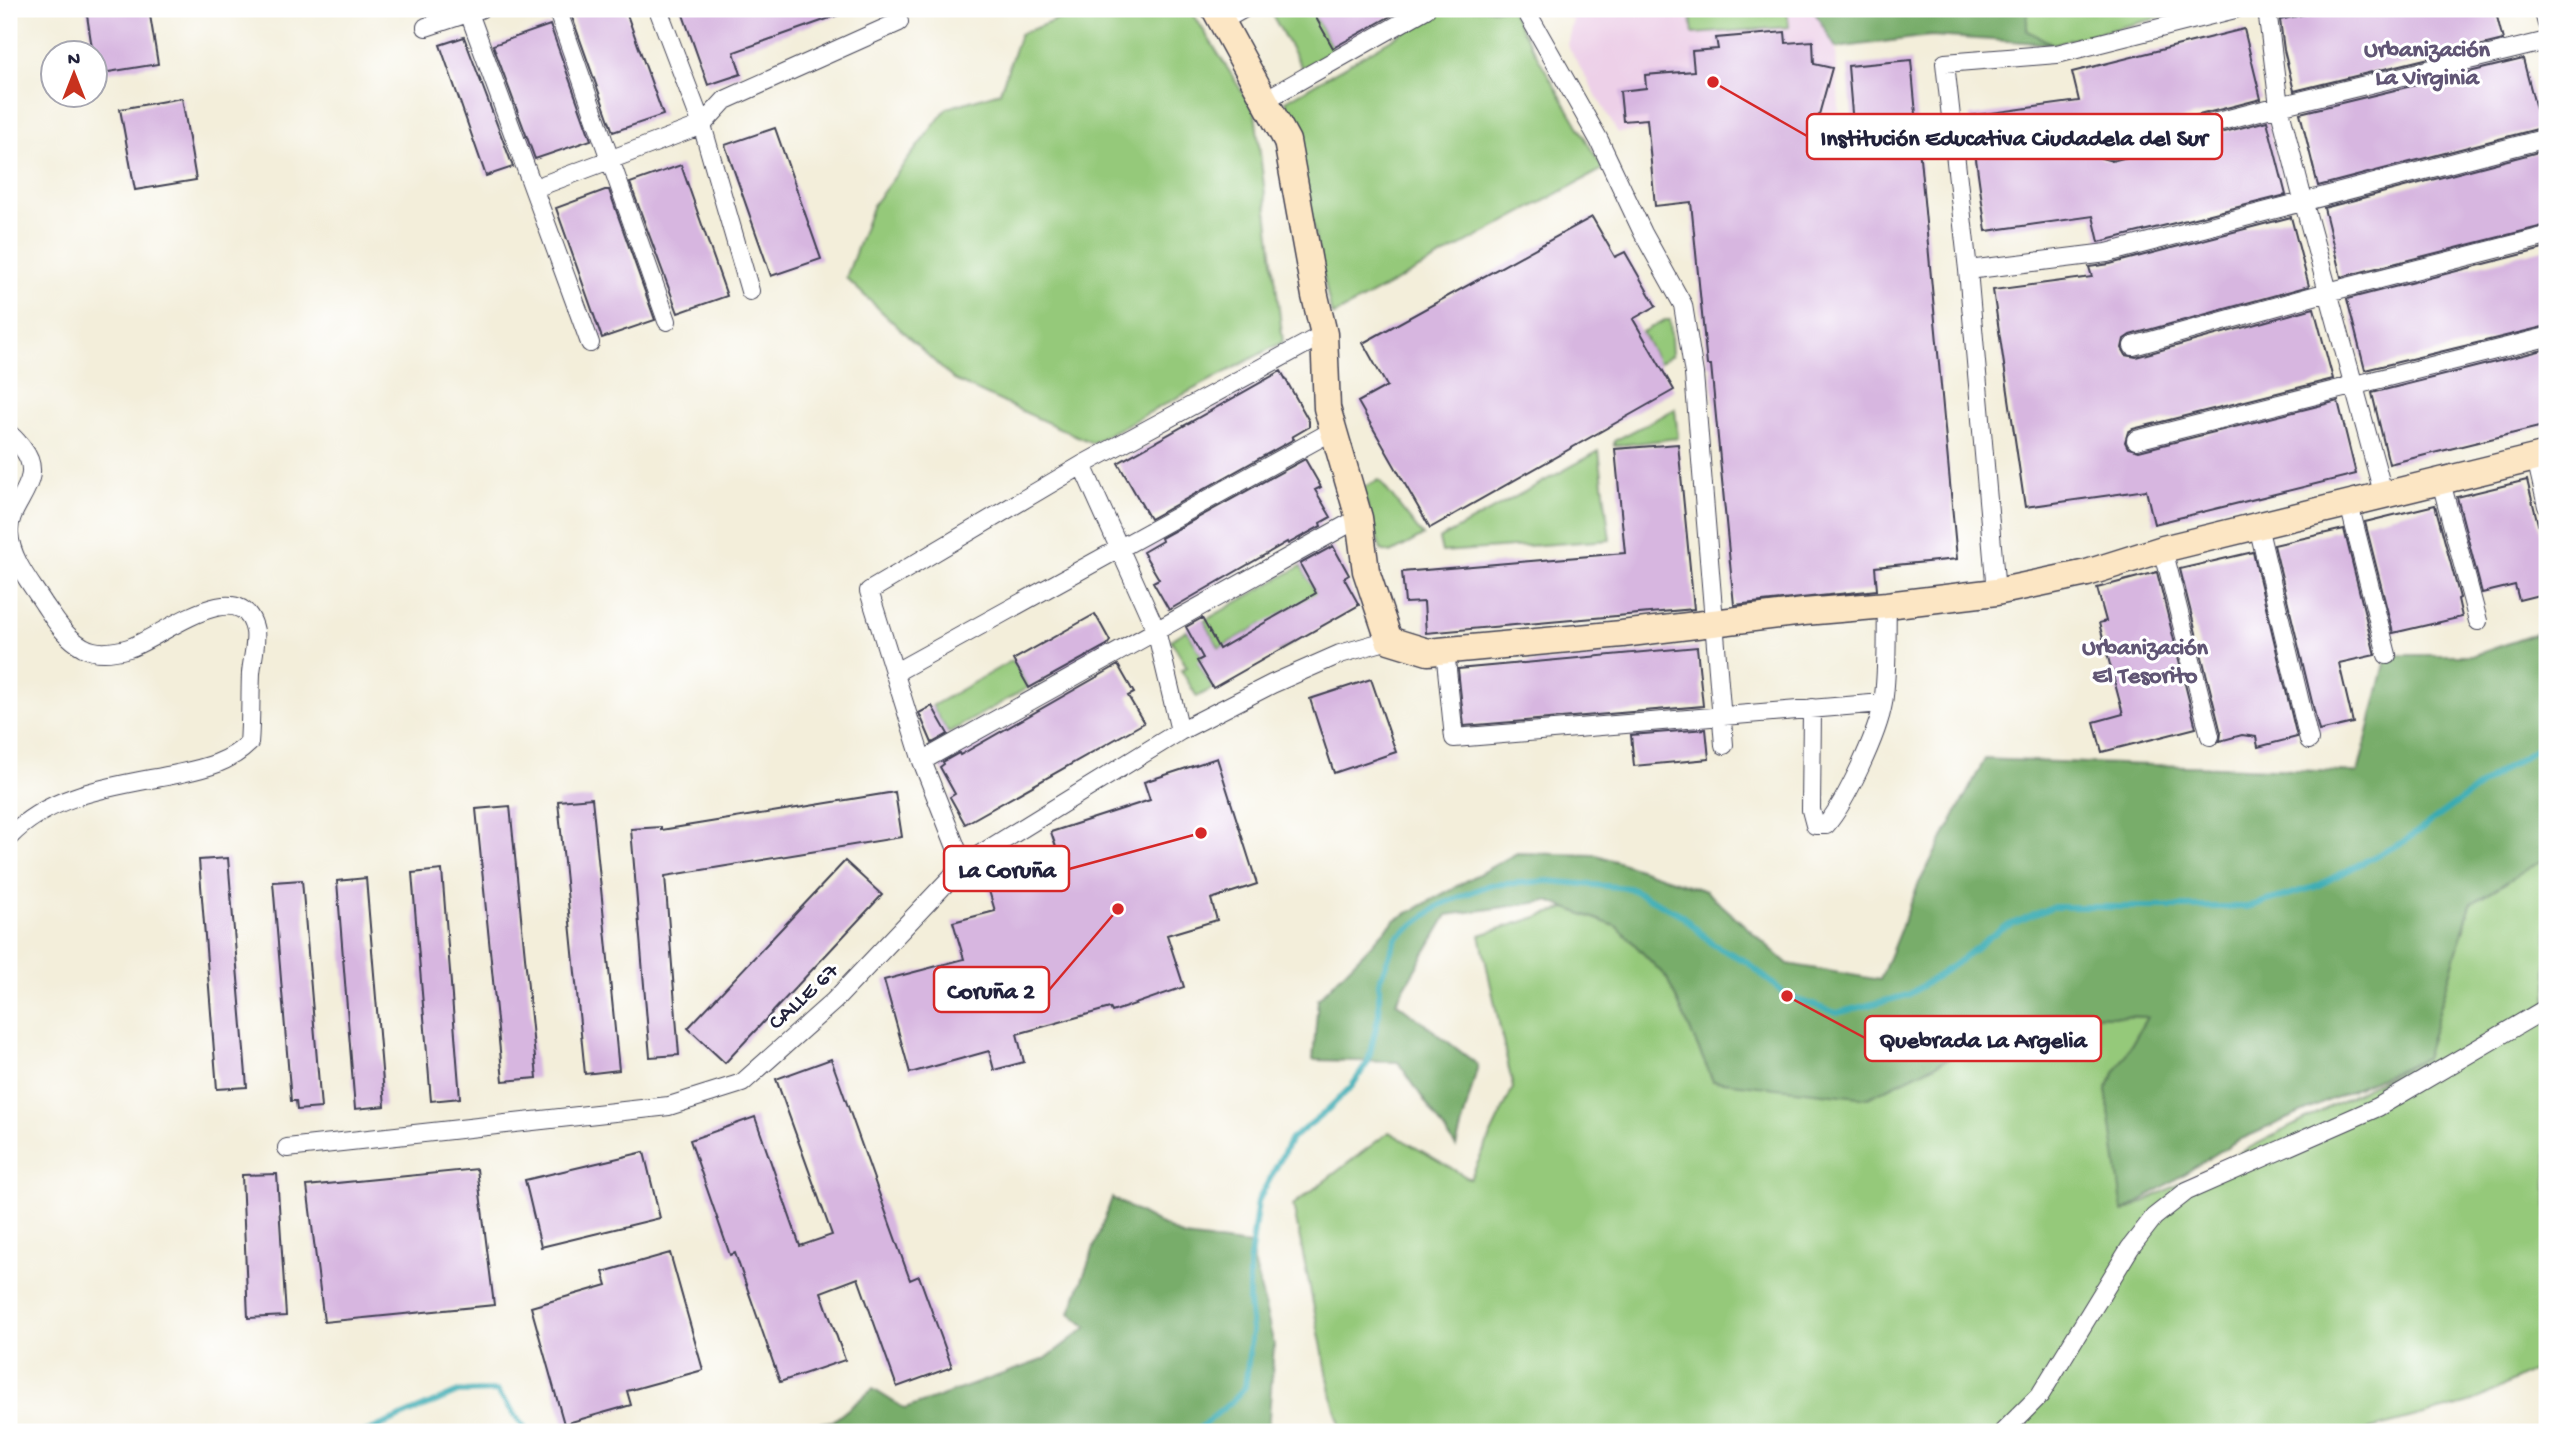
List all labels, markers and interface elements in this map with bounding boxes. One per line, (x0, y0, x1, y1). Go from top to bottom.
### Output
district label: Urbanización La Virginia (2364, 37, 2491, 94)
north arrow (38, 38, 108, 108)
text: N (68, 49, 80, 72)
callout: Institución Educativa Ciudadela del Sur (1807, 114, 2222, 159)
text: Institución Educativa Ciudadela del Sur (1820, 126, 2210, 155)
district label: Urbanización El Tesorito (2082, 635, 2209, 692)
callout: La Coruña (944, 846, 1069, 891)
text: La Coruña (958, 858, 1058, 887)
street label: CALLE 67 (764, 958, 846, 1037)
callout: Coruña 2 (934, 967, 1049, 1012)
text: Coruña 2 (947, 979, 1035, 1008)
callout: Quebrada La Argelia (1865, 1016, 2101, 1061)
text: Quebrada La Argelia (1879, 1028, 2088, 1057)

